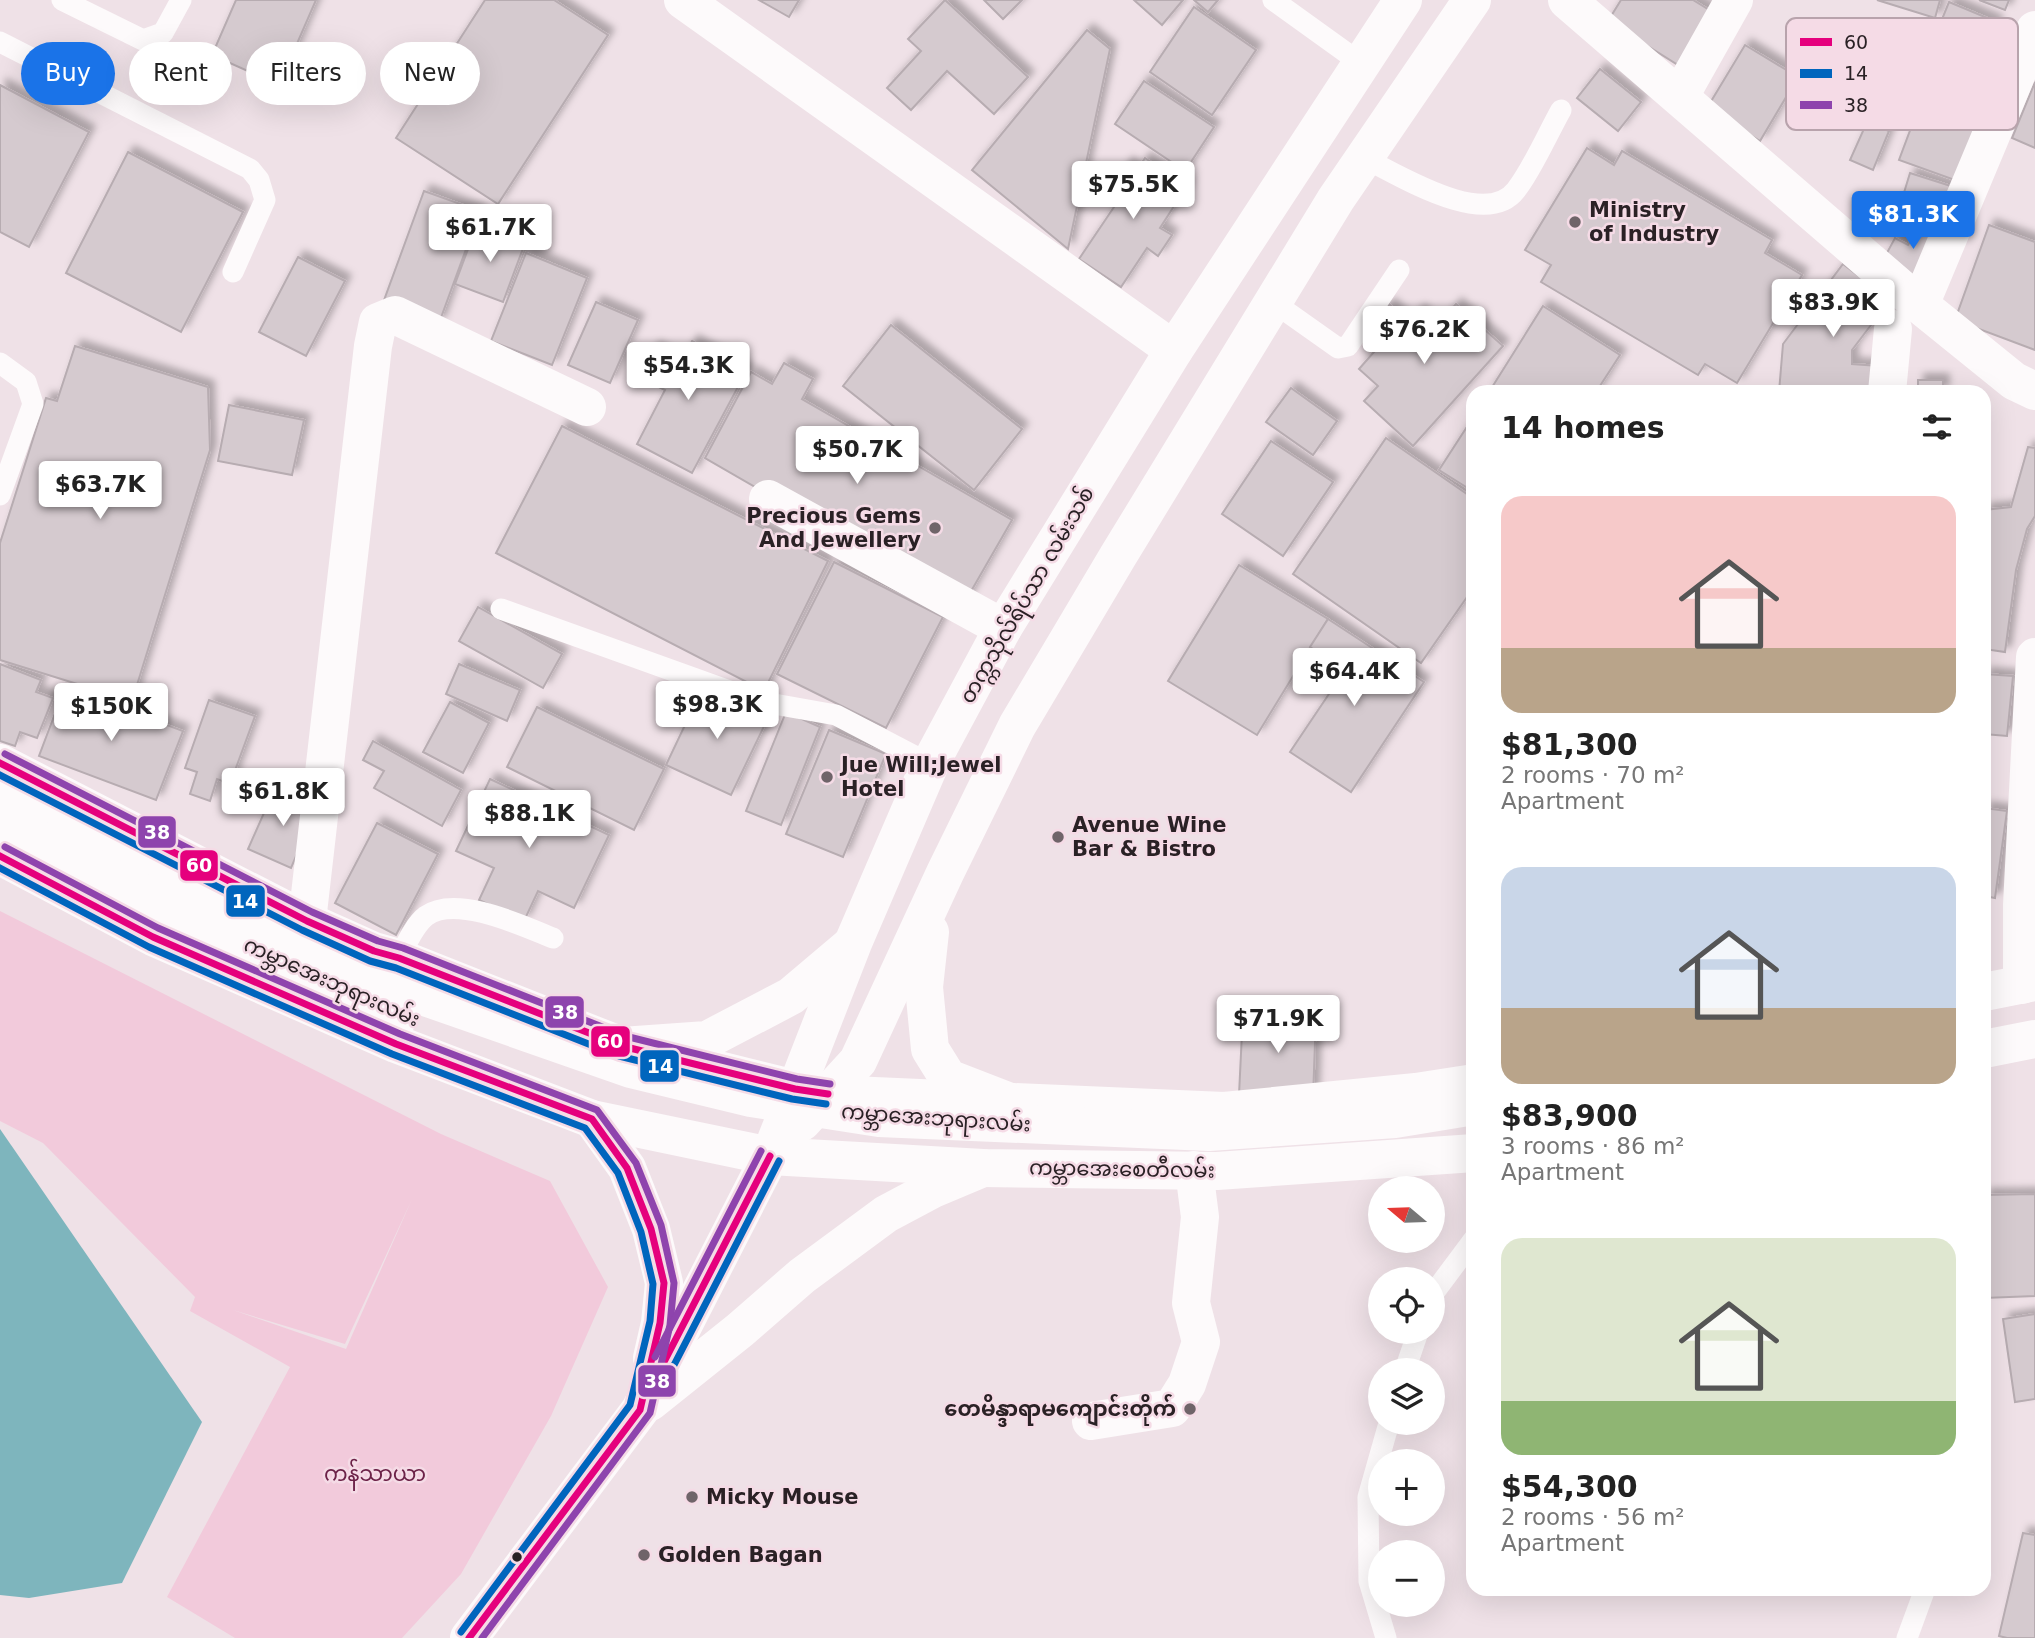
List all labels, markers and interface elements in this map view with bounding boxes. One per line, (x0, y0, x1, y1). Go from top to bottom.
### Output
legend (1786, 18, 2018, 130)
text: 60 (1844, 31, 1868, 53)
chip: Buy (21, 42, 115, 105)
chip: Rent (129, 42, 232, 105)
chip: Filters (246, 42, 366, 105)
chip: New (380, 42, 480, 105)
text: 14 (1844, 62, 1868, 84)
text: 38 (1844, 94, 1868, 116)
pin: $75.5K (1076, 162, 1190, 221)
text: $75.5K (1088, 171, 1178, 197)
pin: $81.3K (1856, 191, 1970, 251)
place label: Ministry of Industry (1589, 198, 1720, 246)
text: $81.3K (1868, 201, 1958, 227)
pin: $61.7K (433, 204, 547, 264)
text: $61.7K (445, 214, 535, 240)
marker: Ministry of Industry (1567, 214, 1583, 230)
pin: $83.9K (1776, 280, 1890, 339)
text: $83.9K (1788, 289, 1878, 315)
pin: $76.2K (1367, 306, 1481, 366)
text: $76.2K (1379, 316, 1469, 342)
pin: $54.3K (631, 342, 745, 402)
text: $54.3K (643, 352, 733, 378)
icon: filters (1918, 408, 1956, 446)
text: 14 homes (1501, 410, 1665, 445)
pin: $50.7K (800, 426, 914, 486)
text: $50.7K (812, 436, 902, 462)
pin: $63.7K (43, 462, 157, 521)
text: $63.7K (55, 471, 145, 497)
street label: တက္ကသိုလ်ရိပ်သာ လမ်းသစ် (952, 480, 1103, 710)
place label: Precious Gems And Jewellery (746, 504, 921, 552)
marker: Precious Gems And Jewellery (927, 520, 943, 536)
icon: home (1666, 541, 1792, 667)
pin: $64.4K (1297, 648, 1411, 708)
text: $64.4K (1309, 658, 1399, 684)
pin: $98.3K (660, 682, 774, 741)
pin: $150K (62, 684, 160, 743)
text: $98.3K (672, 691, 762, 717)
text: $150K (70, 693, 152, 719)
text: $81,300 (1501, 727, 1638, 762)
place label: Jue Will;Jewel Hotel (839, 753, 1001, 801)
text: 2 rooms · 70 m² (1501, 762, 1685, 788)
pin: $61.8K (226, 768, 340, 828)
marker: Jue Will;Jewel Hotel (819, 769, 835, 785)
text: $61.8K (238, 778, 328, 804)
text: Apartment (1501, 788, 1624, 814)
pin: $88.1K (472, 790, 586, 850)
text: $88.1K (484, 800, 574, 826)
place label: Avenue Wine Bar & Bistro (1072, 813, 1226, 861)
line badge: 38 (137, 815, 177, 849)
text: 38 (144, 821, 170, 843)
marker: Avenue Wine Bar & Bistro (1050, 829, 1066, 845)
line badge: 60 (179, 849, 219, 882)
text: 60 (186, 854, 212, 876)
line badge: 14 (225, 884, 266, 918)
text: 14 (232, 890, 258, 912)
icon: home (1666, 912, 1792, 1038)
street label: ကမ္ဘာအေးဘုရားလမ်း (238, 929, 425, 1036)
line badge: 38 (544, 995, 585, 1029)
pin: $71.9K (1221, 996, 1335, 1055)
text: 38 (552, 1001, 578, 1023)
text: $71.9K (1233, 1005, 1323, 1031)
line badge: 60 (590, 1025, 631, 1058)
text: 60 (597, 1030, 623, 1052)
line badge: 14 (639, 1049, 680, 1083)
text: 14 (647, 1055, 673, 1077)
street label: ကမ္ဘာအေးဘုရားလမ်း (840, 1095, 1032, 1142)
text: $83,900 (1501, 1098, 1638, 1133)
text: 3 rooms · 86 m² (1501, 1133, 1685, 1159)
street label: ကမ္ဘာအေးစေတီလမ်း (1029, 1151, 1215, 1188)
text: Apartment (1501, 1159, 1624, 1185)
north arrow (1368, 1176, 1446, 1253)
map controls (1368, 1176, 1445, 1617)
button: locate (1368, 1267, 1445, 1344)
icon: home (1666, 1283, 1792, 1409)
button: layers (1368, 1358, 1445, 1435)
line badge: 38 (637, 1364, 677, 1398)
text: 38 (644, 1370, 670, 1392)
place label: တေမိန္ဒာရာမကျောင်းတိုက် (944, 1393, 1176, 1427)
marker: တေမိန္ဒာရာမကျောင်းတိုက် (1182, 1401, 1198, 1417)
button: + (1368, 1449, 1445, 1526)
park label: ကန်သာယာ (324, 1458, 426, 1491)
text: $54,300 (1501, 1469, 1638, 1504)
place label: Micky Mouse (706, 1485, 859, 1509)
marker: Micky Mouse (684, 1489, 700, 1505)
text: 2 rooms · 56 m² (1501, 1504, 1685, 1530)
text: Apartment (1501, 1530, 1624, 1556)
button: − (1368, 1540, 1445, 1617)
place label: Golden Bagan (658, 1543, 823, 1567)
marker: Golden Bagan (636, 1547, 652, 1563)
unlabelled marker (510, 1550, 524, 1564)

